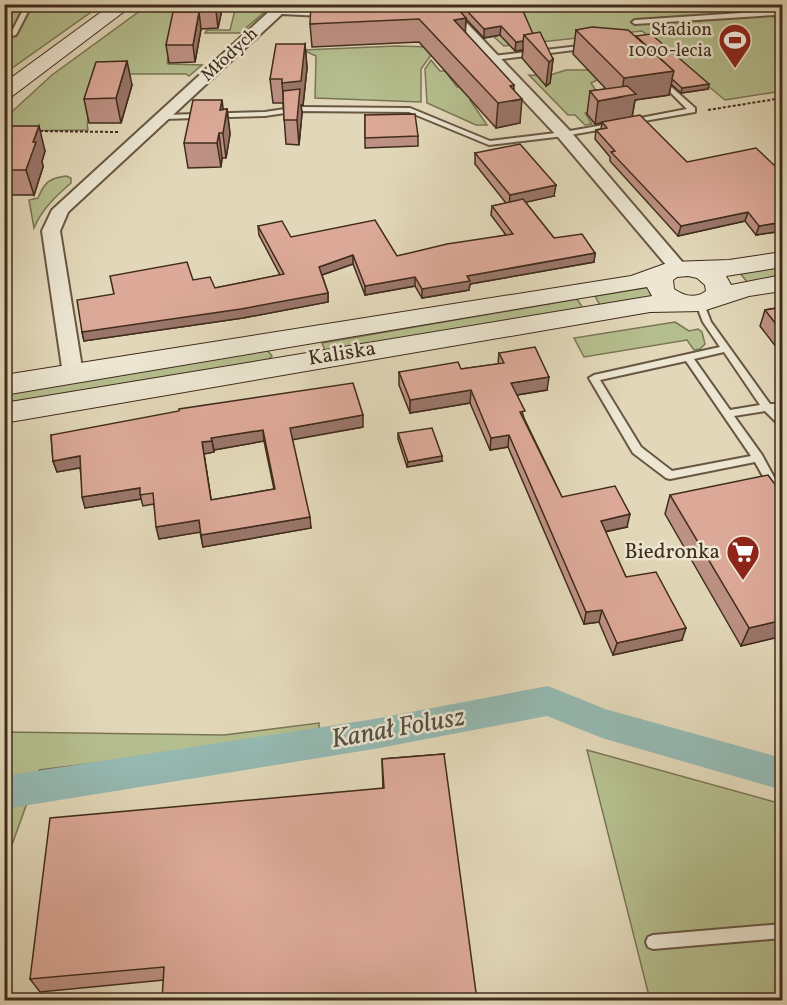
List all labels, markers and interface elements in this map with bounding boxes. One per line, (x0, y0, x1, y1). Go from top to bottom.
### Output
place label: Stadion 1000-lecia (628, 18, 712, 64)
street label: Młodych (196, 22, 264, 88)
sports icon: Stadion 1000-lecia (717, 22, 753, 69)
street label: Kaliska (306, 334, 378, 374)
supermarket icon: Biedronka (725, 534, 761, 581)
place label: Biedronka (624, 538, 720, 567)
water label: Kanał Folusz (328, 699, 468, 759)

